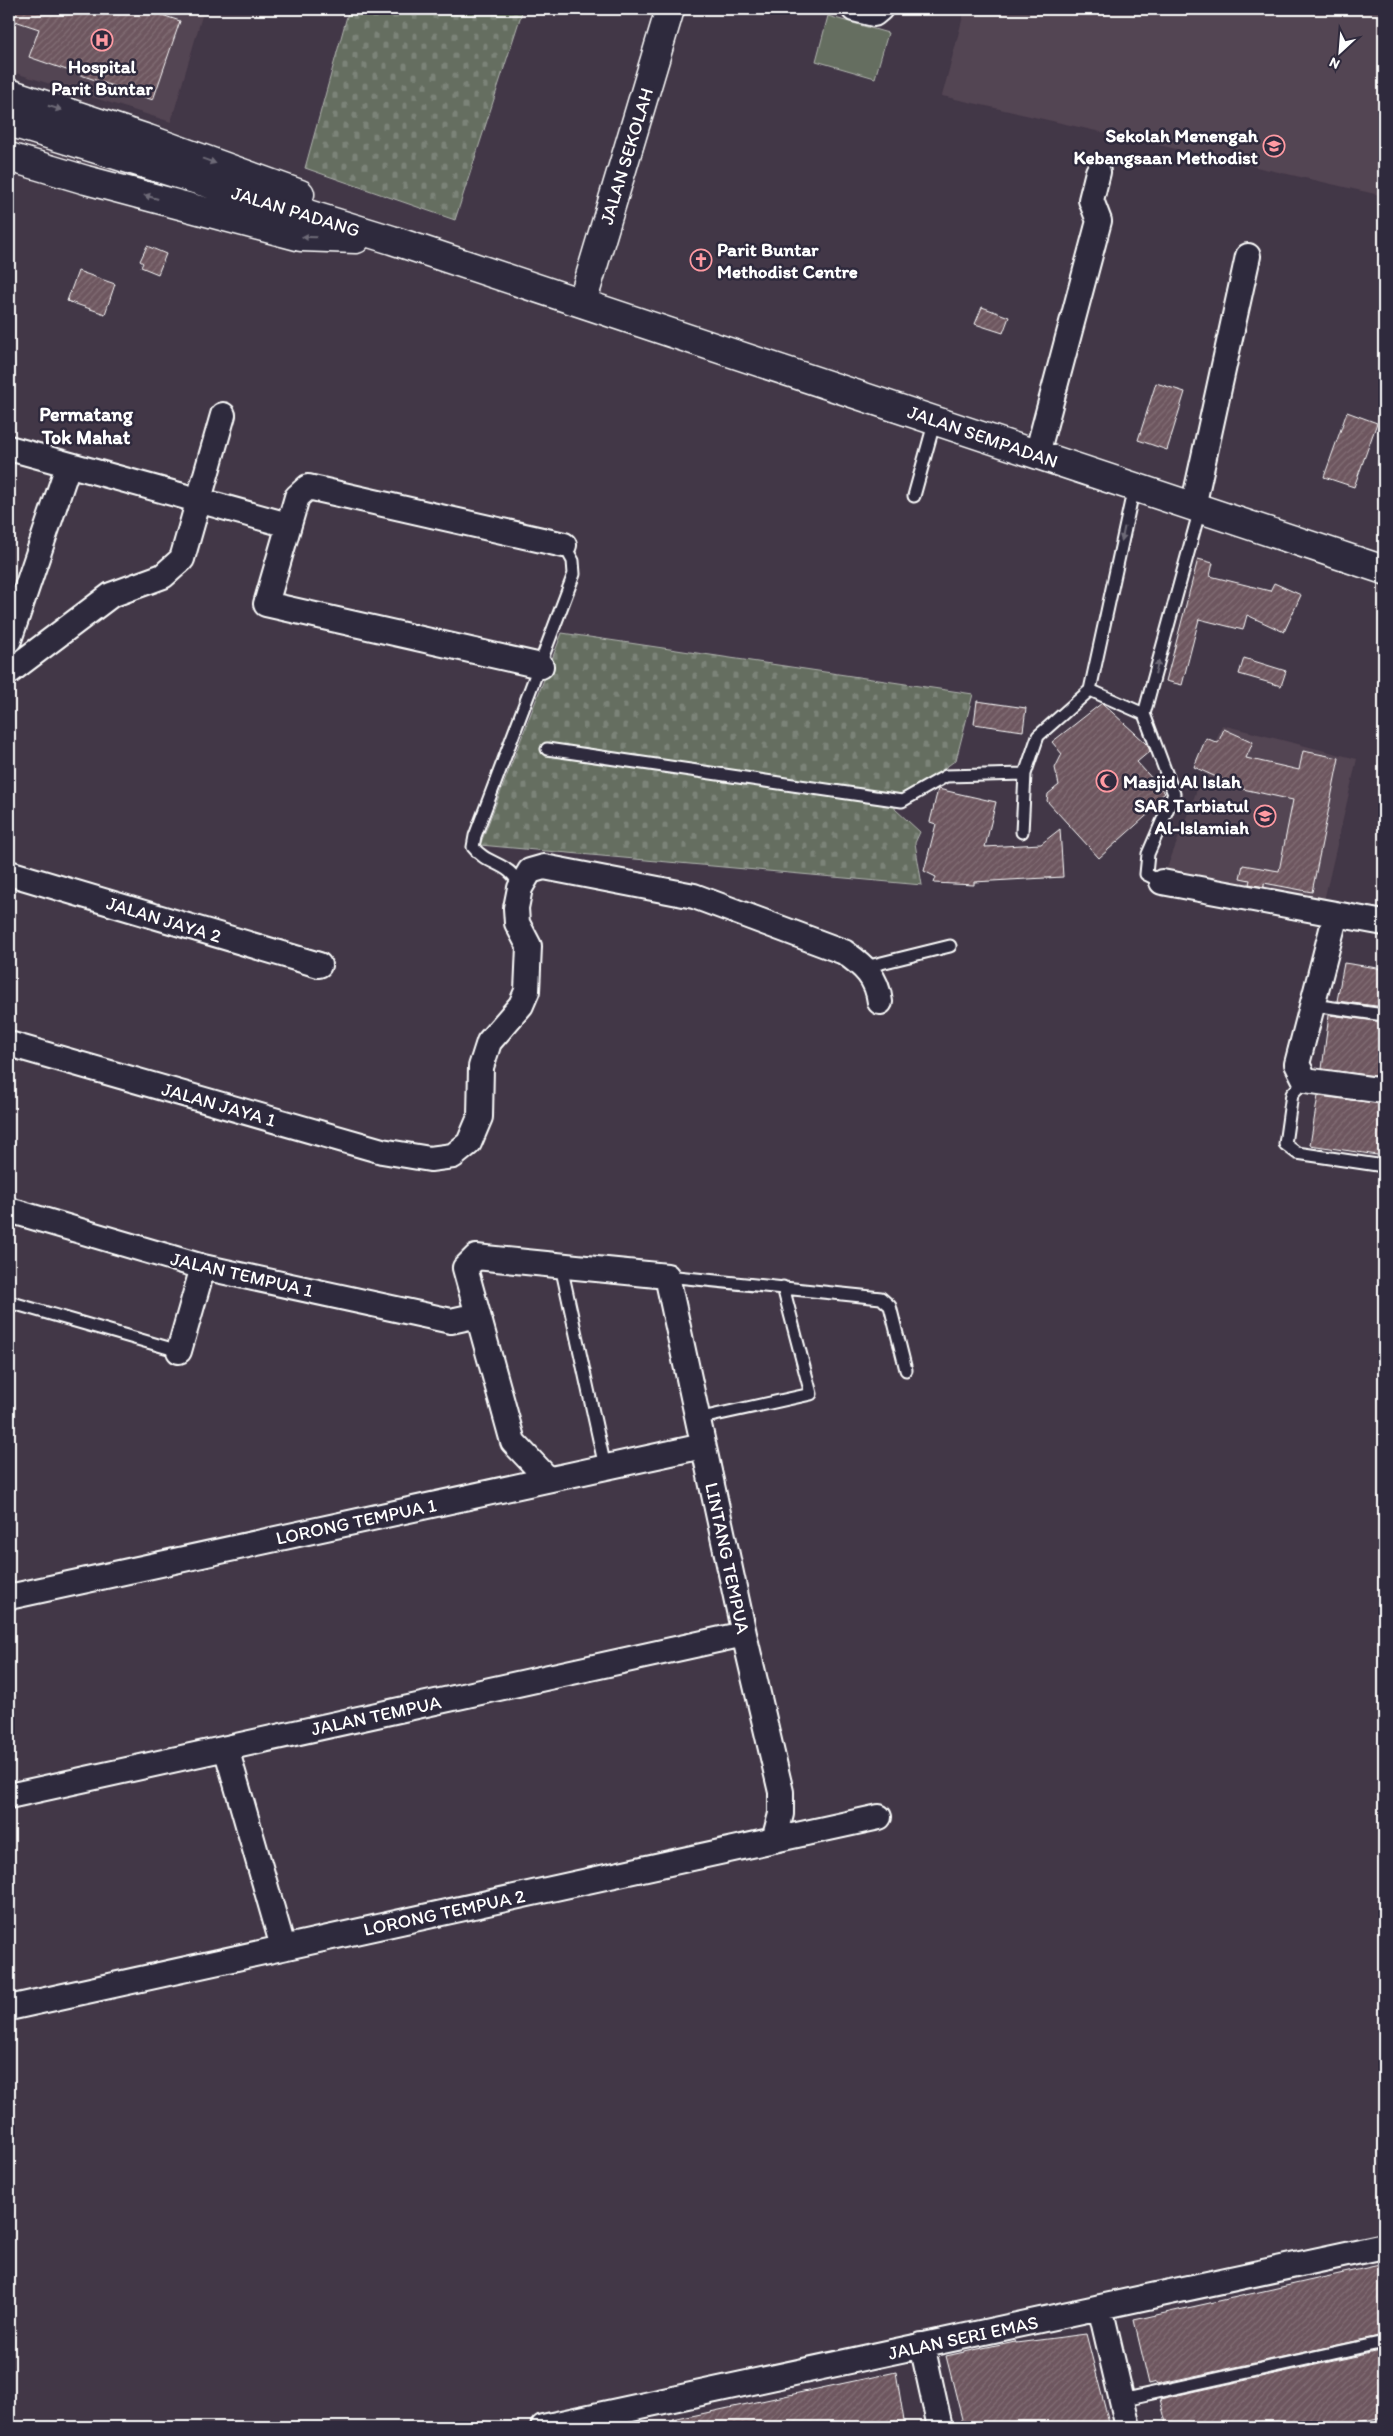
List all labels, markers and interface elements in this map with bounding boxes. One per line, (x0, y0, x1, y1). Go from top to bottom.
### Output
hospital icon: Hospital Parit Buntar (90, 28, 114, 52)
north arrow (1316, 28, 1366, 78)
text: N (1327, 54, 1342, 73)
place label: Hospital Parit Buntar (51, 55, 154, 100)
street label: JALAN SEKOLAH (595, 85, 658, 227)
one-way arrow (48, 105, 63, 113)
place label: Sekolah Menengah Kebangsaan Methodist (1073, 124, 1259, 169)
school or university icon: Sekolah Menengah Kebangsaan Methodist (1262, 134, 1286, 158)
one-way arrow (202, 157, 217, 165)
street label: JALAN PADANG (229, 181, 363, 242)
one-way arrow (144, 193, 159, 201)
one-way arrow (300, 233, 316, 241)
place label: Parit Buntar Methodist Centre (717, 238, 858, 283)
church icon: Parit Buntar Methodist Centre (689, 248, 713, 272)
street label: JALAN SEMPADAN (905, 400, 1061, 473)
district label: Permatang Tok Mahat (39, 402, 134, 449)
one-way arrow (1119, 527, 1127, 543)
one-way arrow (1153, 660, 1161, 675)
mosque icon: Masjid Al Islah (1095, 769, 1119, 793)
place label: Masjid Al Islah (1123, 770, 1242, 793)
place label: SAR Tarbiatul Al-Islamiah (1134, 794, 1250, 839)
school or university icon: SAR Tarbiatul Al-Islamiah (1253, 804, 1277, 828)
street label: JALAN JAYA 2 (104, 891, 224, 948)
street label: JALAN JAYA 1 (159, 1077, 279, 1132)
street label: JALAN TEMPUA 1 (168, 1247, 316, 1302)
street label: LINTANG TEMPUA (700, 1480, 755, 1636)
street label: LORONG TEMPUA 1 (274, 1493, 439, 1550)
street label: JALAN TEMPUA (309, 1690, 443, 1740)
street label: LORONG TEMPUA 2 (361, 1884, 527, 1941)
street label: JALAN SERI EMAS (886, 2310, 1040, 2365)

